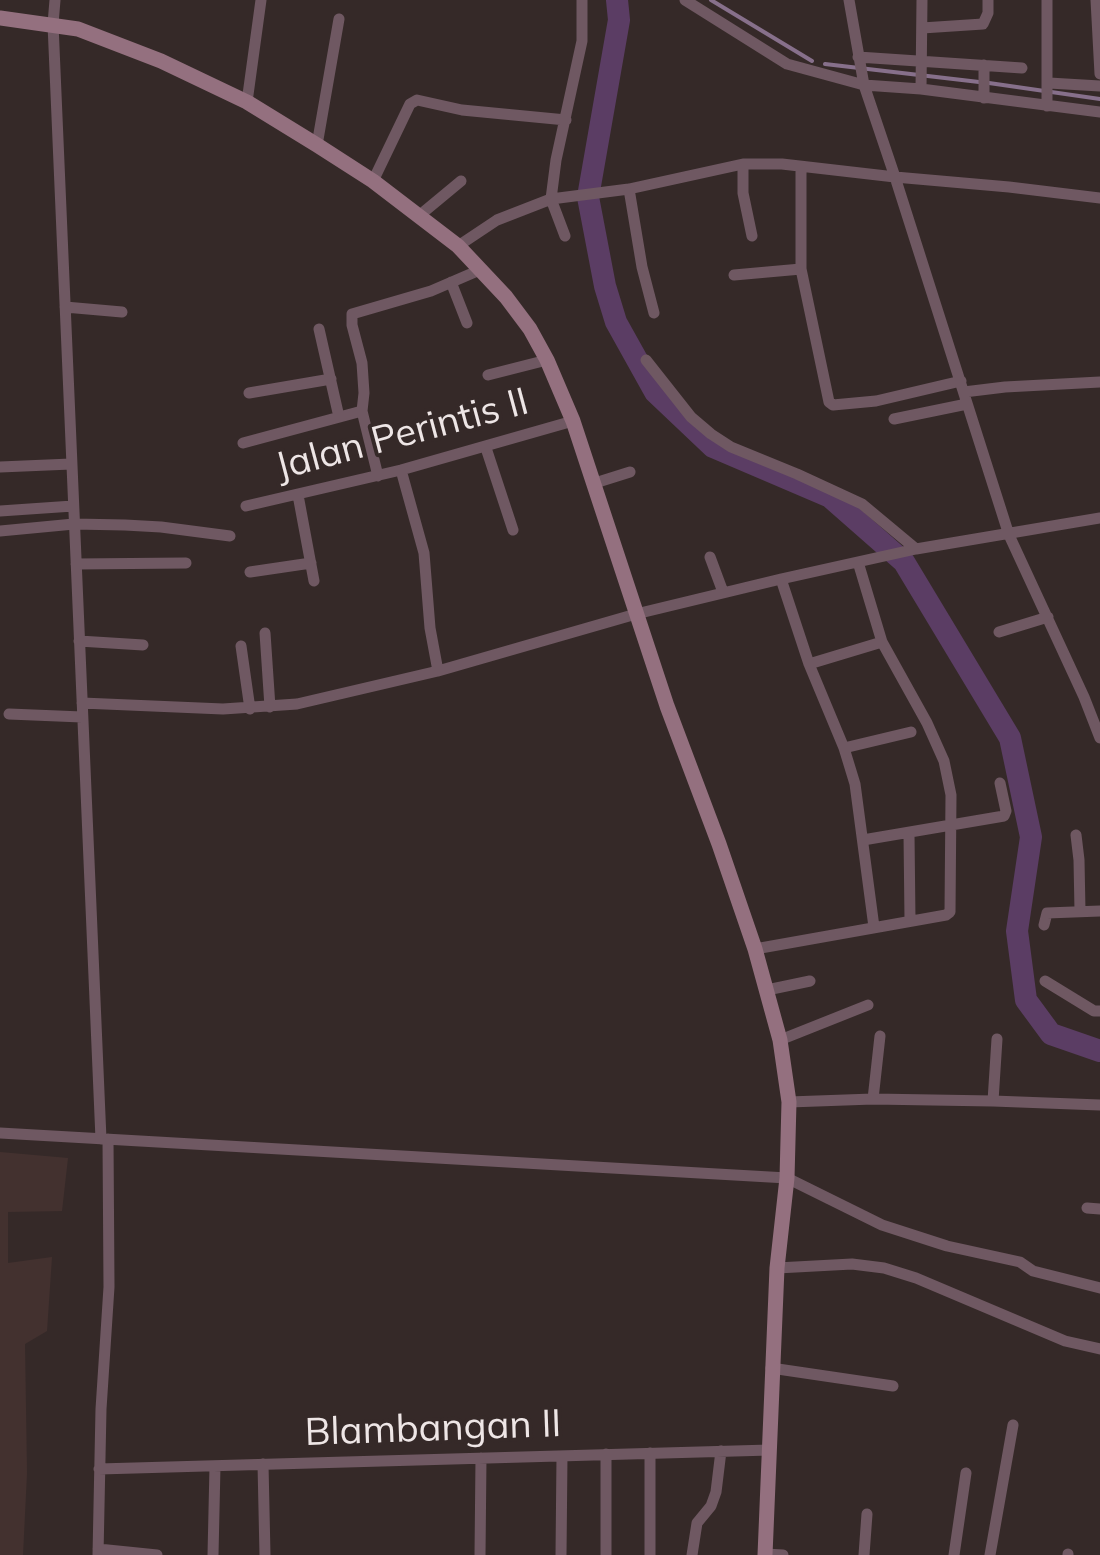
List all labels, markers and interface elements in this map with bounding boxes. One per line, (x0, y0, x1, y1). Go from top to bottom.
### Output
street label: Jalan Perintis II (271, 379, 533, 491)
street label: Blambangan II (304, 1402, 562, 1456)

